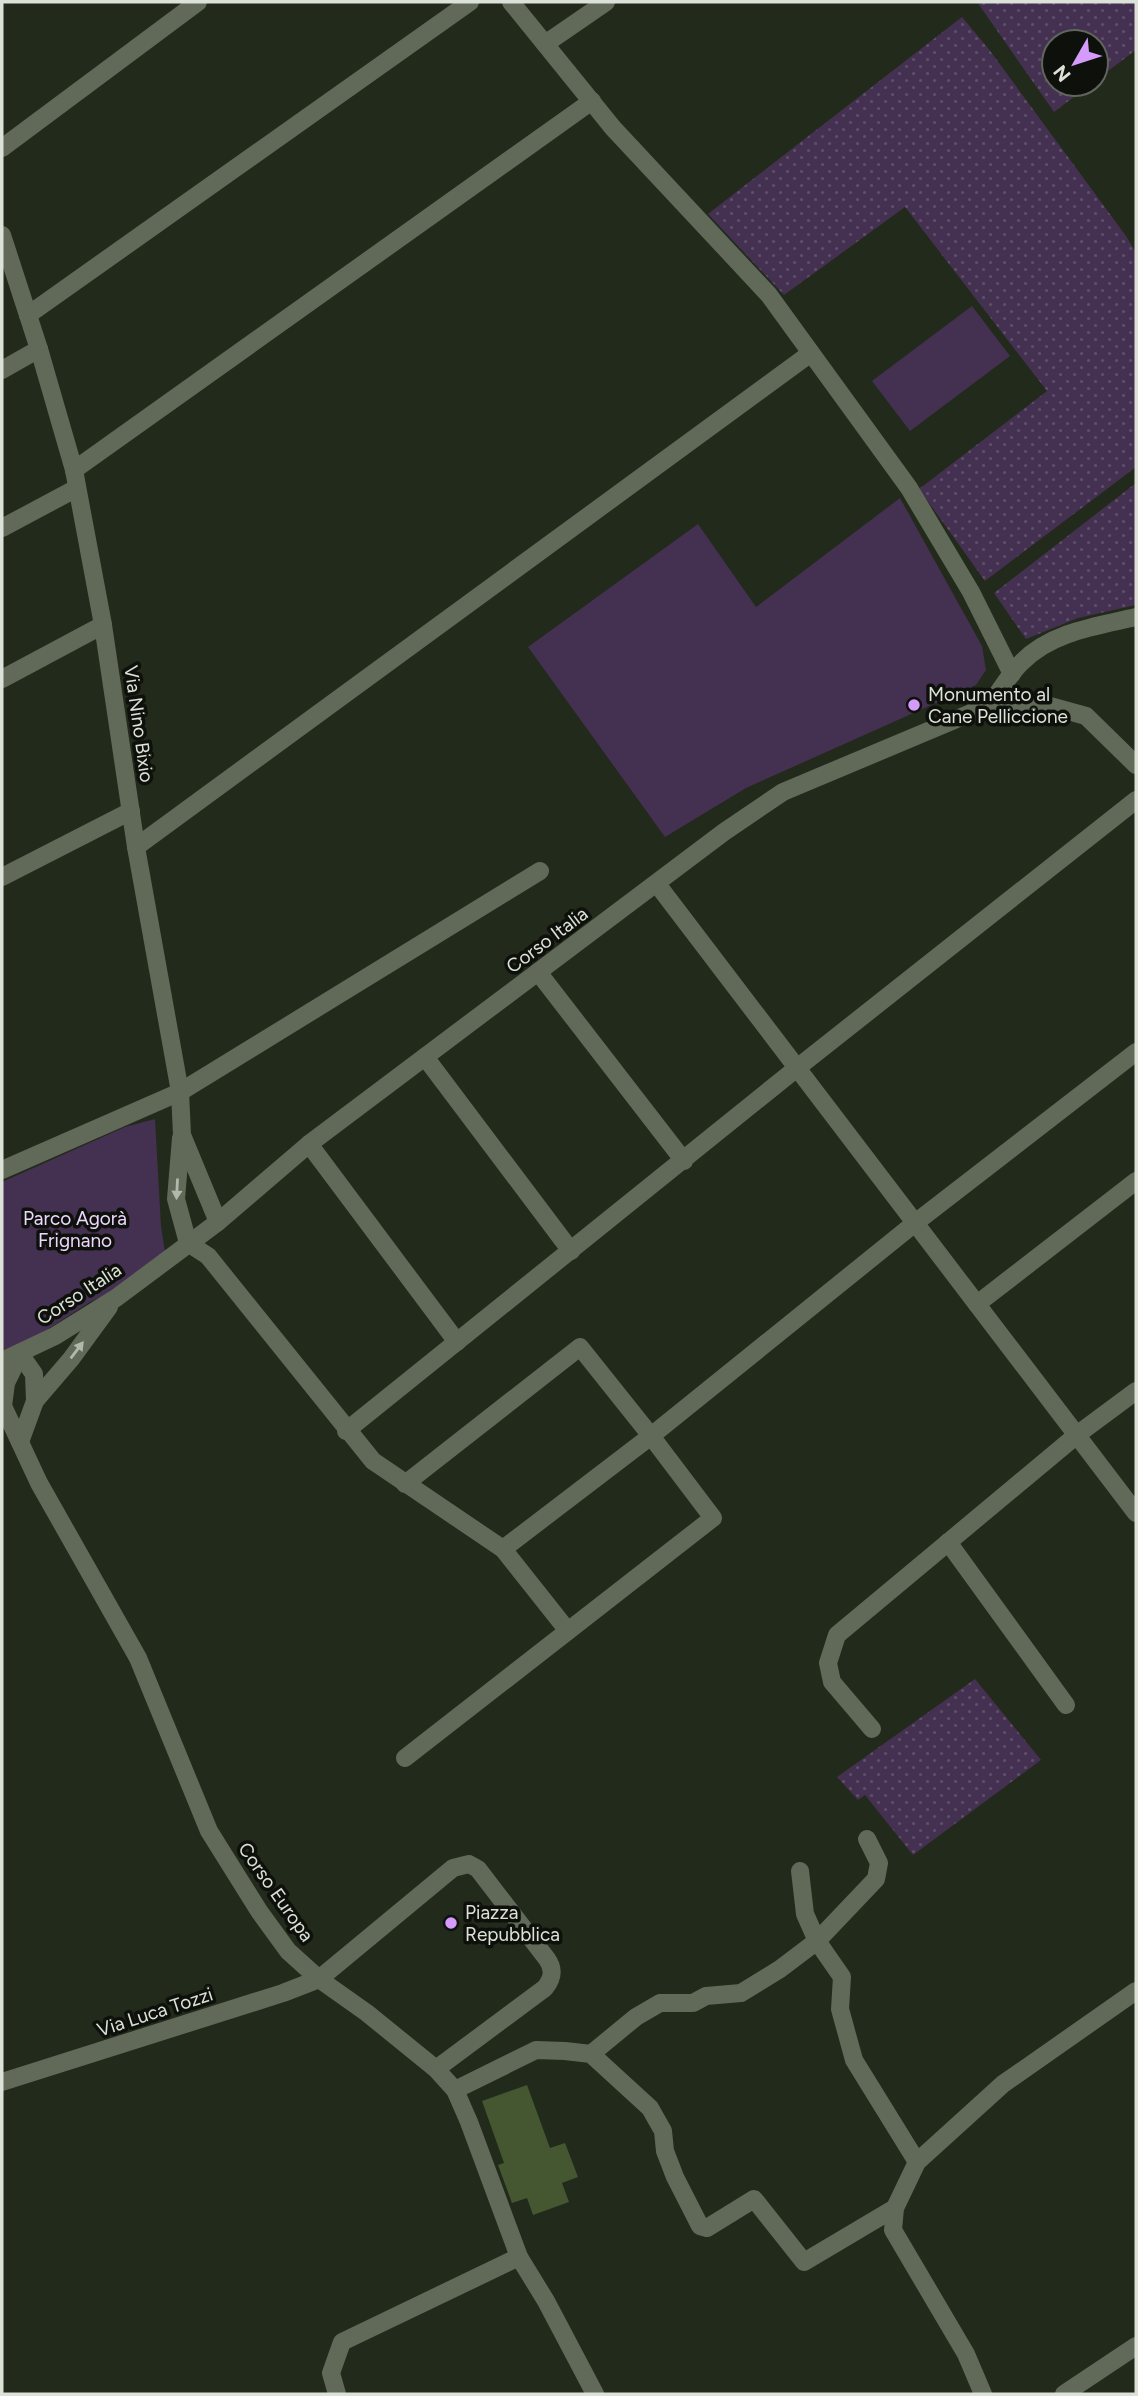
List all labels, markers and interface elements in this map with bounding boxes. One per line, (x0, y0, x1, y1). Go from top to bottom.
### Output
north arrow (1040, 28, 1110, 98)
text: N (1049, 60, 1076, 86)
street label: Via Nino Bixio (119, 664, 159, 784)
place label: Monumento al Cane Pelliccione (928, 683, 1068, 728)
marker: Monumento al Cane Pelliccione (906, 697, 922, 713)
street label: Corso Italia (502, 902, 592, 978)
one-way arrow (171, 1179, 182, 1201)
park label: Parco Agorà Frignano (23, 1207, 127, 1252)
street label: Corso Italia (32, 1258, 126, 1330)
one-way arrow (70, 1341, 84, 1359)
street label: Corso Europa (233, 1838, 319, 1946)
place label: Piazza Repubblica (465, 1901, 560, 1946)
marker: Piazza Repubblica (443, 1915, 459, 1931)
street label: Via Luca Tozzi (94, 1982, 216, 2042)

